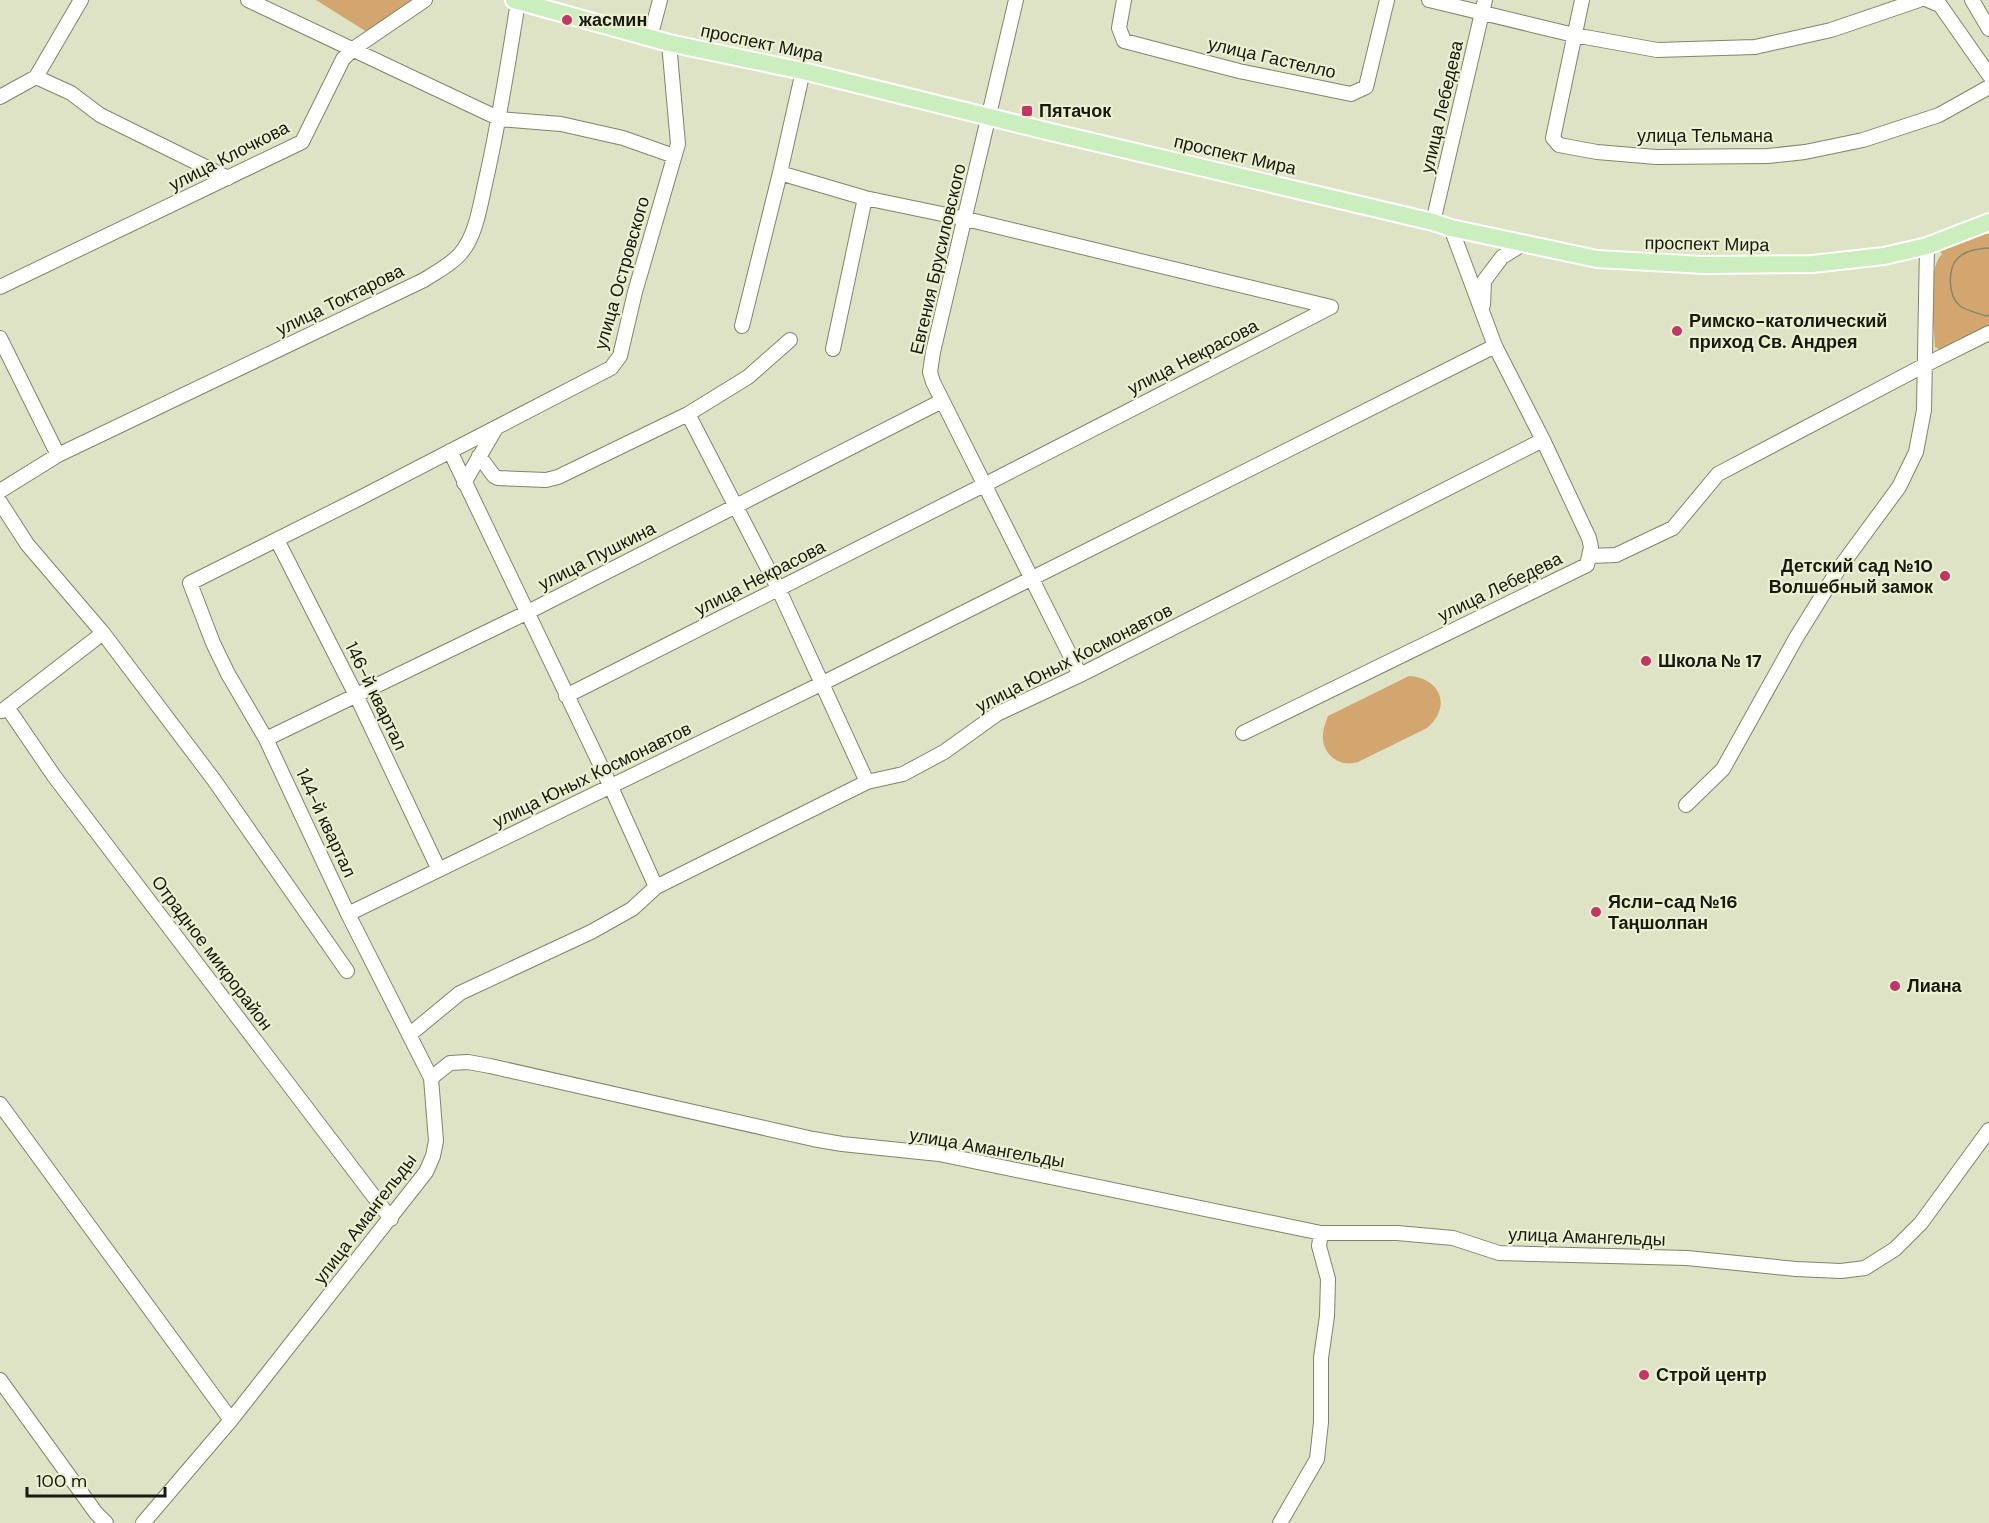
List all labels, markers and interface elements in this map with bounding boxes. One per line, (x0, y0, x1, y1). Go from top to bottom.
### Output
place label: жасмин (578, 8, 647, 32)
marker: жасмин (560, 13, 574, 27)
street label: проспект Мира (699, 18, 826, 68)
street label: улица Гастелло (1206, 32, 1338, 84)
street label: улица Лебедева (1415, 37, 1469, 176)
place label: Пятачок (1039, 99, 1112, 123)
marker: Пятачок (1020, 104, 1034, 118)
street label: улица Клочкова (165, 115, 294, 197)
street label: улица Тельмана (1637, 124, 1774, 148)
street label: проспект Мира (1172, 129, 1299, 181)
street label: Евгения Брусиловского (904, 161, 972, 357)
street label: улица Островского (589, 194, 655, 352)
street label: проспект Мира (1644, 231, 1771, 257)
street label: улица Токтарова (272, 258, 409, 341)
place label: Римско-католический приход Св. Андрея (1689, 309, 1887, 354)
street label: улица Некрасова (1124, 313, 1263, 400)
marker: Римско-католический приход Св. Андрея (1670, 324, 1684, 338)
street label: улица Пушкина (534, 516, 661, 596)
street label: улица Некрасова (691, 534, 830, 621)
street label: улица Лебедева (1434, 546, 1567, 627)
place label: Детский сад №10 Волшебный замок (1769, 554, 1934, 599)
marker: Детский сад №10 Волшебный замок (1938, 569, 1952, 583)
street label: улица Юных Космонавтов (972, 598, 1176, 718)
street label: 146-й квартал (339, 638, 413, 754)
place label: Школа № 17 (1658, 649, 1762, 673)
marker: Школа № 17 (1639, 654, 1653, 668)
street label: улица Юных Космонавтов (489, 716, 695, 834)
street label: 144-й квартал (290, 765, 362, 881)
street label: Отрадное микрорайон (146, 871, 278, 1035)
place label: Ясли-сад №16 Таңшолпан (1608, 890, 1738, 935)
marker: Ясли-сад №16 Таңшолпан (1589, 905, 1603, 919)
place label: Лиана (1907, 974, 1963, 998)
marker: Лиана (1888, 979, 1902, 993)
street label: улица Амангельды (907, 1123, 1067, 1173)
street label: улица Амангельды (308, 1149, 422, 1289)
street label: улица Амангельды (1508, 1222, 1666, 1252)
place label: Строй центр (1656, 1363, 1767, 1387)
marker: Строй центр (1637, 1368, 1651, 1382)
scale bar (27, 1460, 165, 1498)
text: 100 m (36, 1469, 87, 1493)

